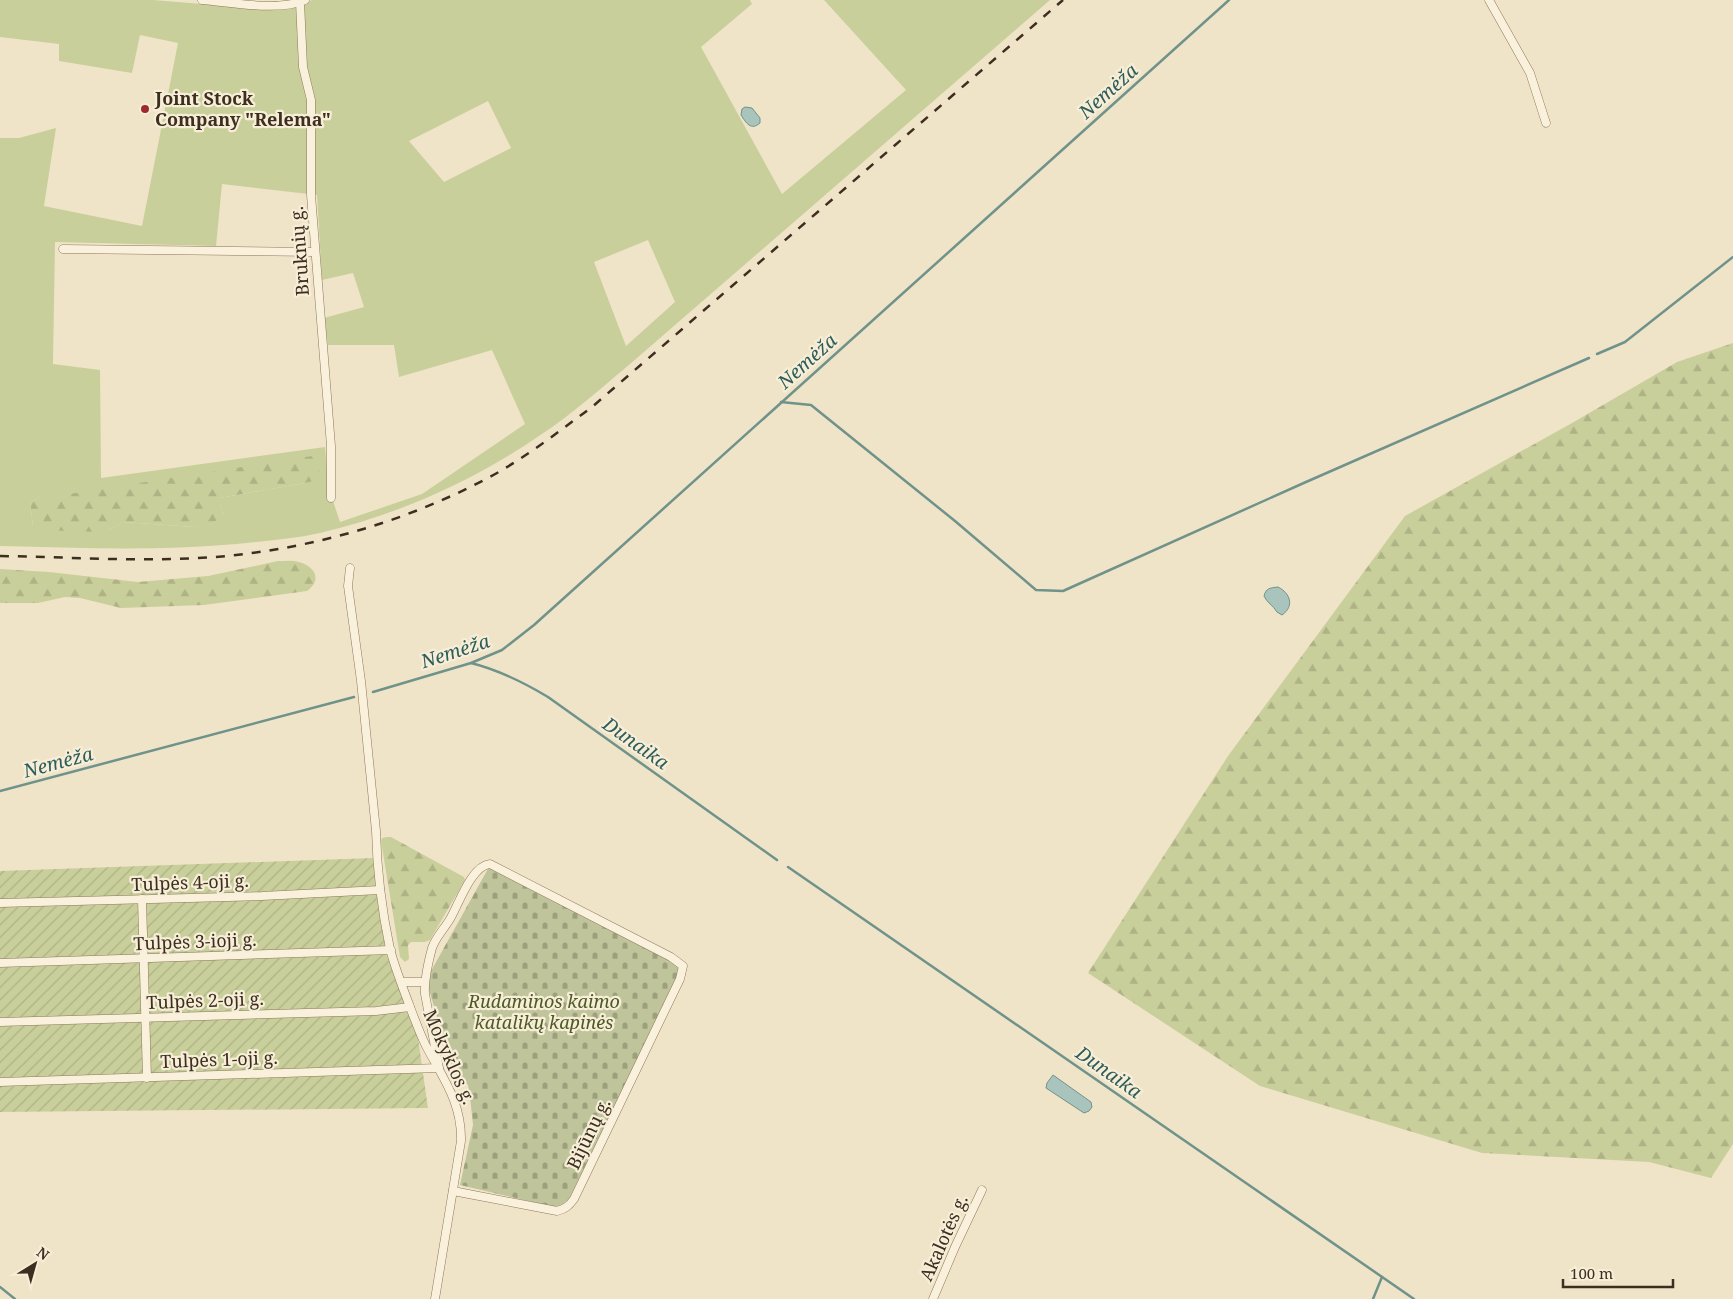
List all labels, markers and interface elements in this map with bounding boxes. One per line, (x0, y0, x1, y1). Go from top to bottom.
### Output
water label: Nemėža (1072, 58, 1143, 125)
place label: Joint Stock Company "Relema" (154, 86, 331, 131)
marker: Joint Stock Company "Relema" (139, 103, 151, 115)
street label: Bruknių g. (284, 205, 314, 297)
water label: Nemėža (771, 328, 842, 395)
water label: Nemėža (416, 628, 493, 675)
water label: Dunaika (597, 710, 674, 775)
water label: Nemėža (19, 740, 96, 784)
street label: Tulpės 4-oji g. (131, 868, 249, 896)
street label: Tulpės 3-ioji g. (133, 927, 257, 955)
street label: Tulpės 2-oji g. (146, 986, 264, 1014)
park label: Rudaminos kaimo katalikų kapinės (467, 989, 620, 1034)
street label: Mokyklos g. (418, 1005, 482, 1108)
water label: Dunaika (1070, 1039, 1147, 1104)
street label: Tulpės 1-oji g. (160, 1045, 278, 1073)
street label: Bijūnų g. (561, 1094, 616, 1173)
street label: Akalotės g. (913, 1191, 973, 1285)
north arrow (10, 1239, 60, 1289)
text: N (33, 1242, 53, 1264)
scale bar (1563, 1256, 1673, 1288)
text: 100 m (1570, 1263, 1613, 1283)

